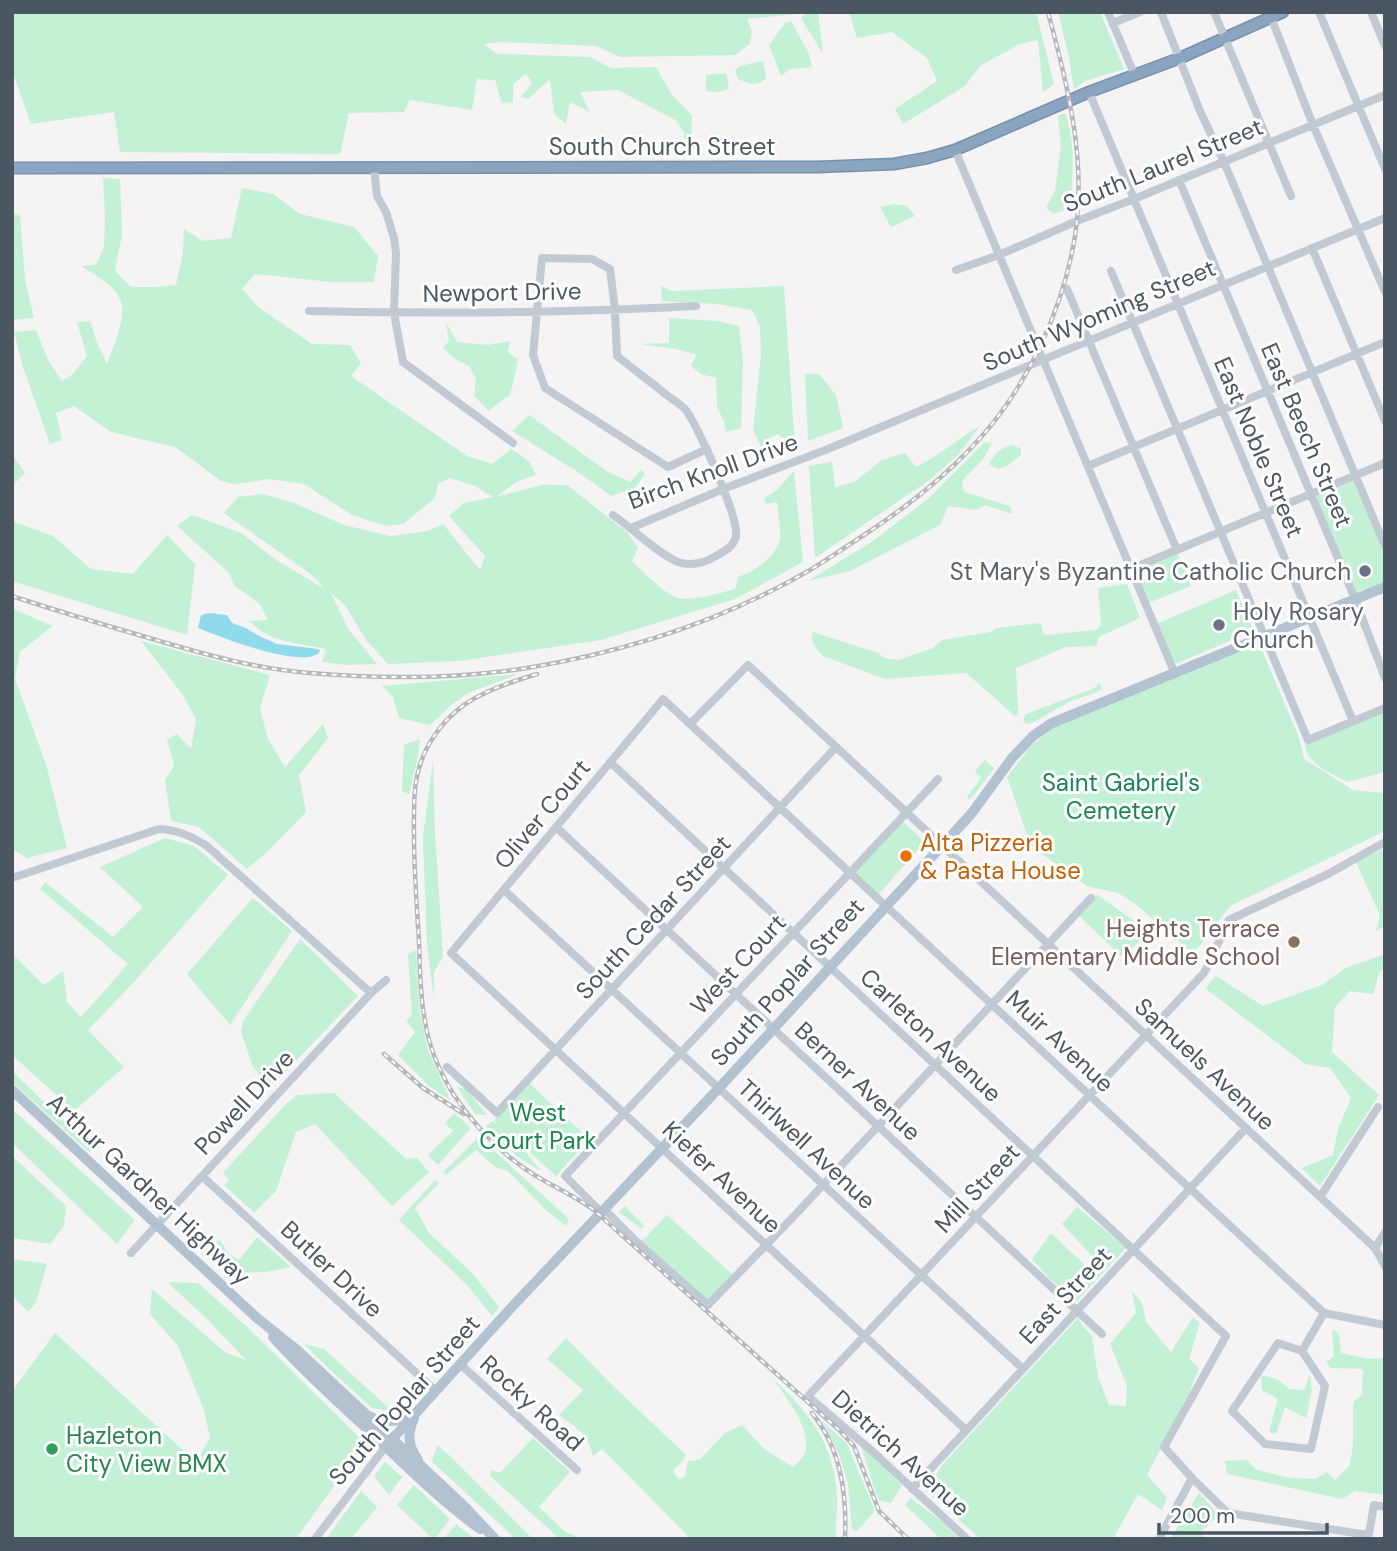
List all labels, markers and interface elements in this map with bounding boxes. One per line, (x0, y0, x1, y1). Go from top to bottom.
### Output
street label: South Laurel Street (1059, 111, 1267, 219)
street label: South Church Street (549, 131, 775, 162)
street label: South Wyoming Street (978, 252, 1220, 378)
street label: Newport Drive (422, 275, 582, 309)
street label: East Beech Street (1254, 338, 1360, 532)
street label: East Noble Street (1207, 352, 1311, 542)
street label: Birch Knoll Drive (624, 426, 802, 516)
place label: St Mary's Byzantine Catholic Church (950, 556, 1351, 587)
marker: St Mary's Byzantine Catholic Church (1357, 563, 1373, 579)
place label: Holy Rosary Church (1233, 596, 1364, 655)
marker: Holy Rosary Church (1211, 617, 1227, 633)
street label: Oliver Court (487, 753, 597, 875)
park label: Saint Gabriel's Cemetery (1042, 767, 1200, 826)
place label: Alta Pizzeria & Pasta House (920, 827, 1081, 886)
street label: South Cedar Street (569, 828, 737, 1006)
marker: Alta Pizzeria & Pasta House (898, 848, 914, 864)
street label: South Poplar Street (703, 891, 871, 1073)
street label: West Court (684, 907, 792, 1021)
place label: Heights Terrace Elementary Middle School (991, 913, 1280, 972)
marker: Heights Terrace Elementary Middle School (1286, 934, 1302, 950)
street label: Carleton Avenue (854, 961, 1008, 1109)
street label: Muir Avenue (1000, 983, 1120, 1099)
street label: Samuels Avenue (1128, 991, 1282, 1137)
street label: Berner Avenue (788, 1015, 928, 1147)
street label: Powell Drive (188, 1043, 300, 1161)
street label: Thirlwell Avenue (732, 1072, 882, 1216)
street label: Arthur Gardner Highway (41, 1086, 257, 1292)
park label: West Court Park (479, 1097, 597, 1156)
street label: Kiefer Avenue (656, 1114, 788, 1240)
street label: Mill Street (928, 1137, 1026, 1239)
street label: Butler Drive (274, 1214, 390, 1324)
street label: East Street (1012, 1240, 1118, 1350)
street label: South Poplar Street (322, 1308, 486, 1492)
street label: Rocky Road (474, 1348, 590, 1458)
street label: Dietrich Avenue (826, 1383, 976, 1523)
place label: Hazleton City View BMX (66, 1420, 227, 1479)
marker: Hazleton City View BMX (44, 1441, 60, 1457)
scale bar (1159, 1492, 1327, 1536)
text: 200 m (1170, 1502, 1235, 1530)

